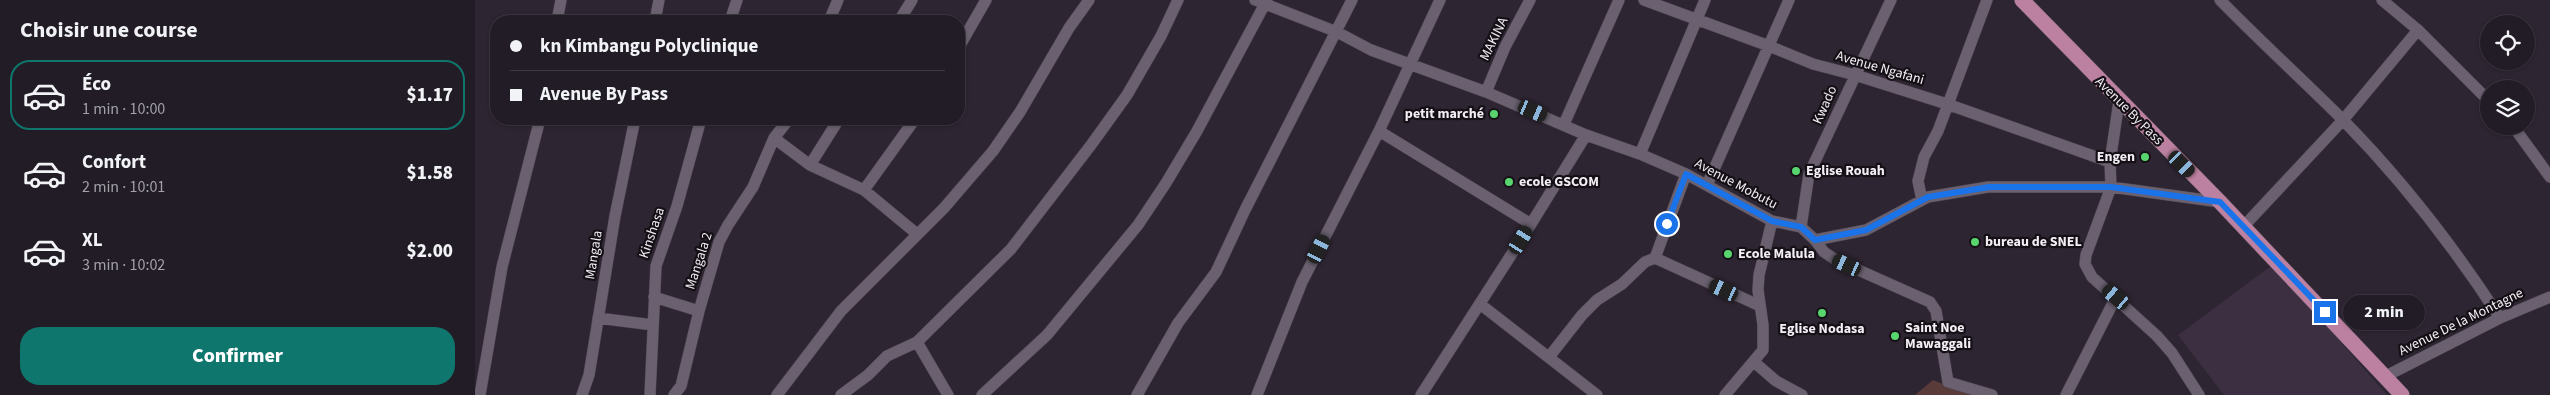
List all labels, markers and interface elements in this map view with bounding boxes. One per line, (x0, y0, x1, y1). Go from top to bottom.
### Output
street label: MAKINA (1475, 13, 1513, 64)
text: Choisir une course (20, 14, 198, 46)
map controls (2480, 15, 2535, 135)
button: locate (2480, 15, 2535, 70)
text: kn Kimbangu Polyclinique (540, 33, 758, 60)
street label: Avenue Ngafani (1834, 46, 1926, 90)
text: Éco (82, 71, 111, 98)
street label: Avenue By Pass (2090, 72, 2168, 150)
icon: car (22, 73, 67, 118)
button: layers (2480, 80, 2535, 135)
text: Avenue By Pass (540, 81, 668, 108)
text: $1.17 (407, 82, 453, 109)
street label: Kwado (1808, 83, 1842, 127)
text: 1 min · 10:00 (82, 98, 165, 120)
car (1516, 98, 1549, 124)
place label: petit marché (1405, 104, 1484, 124)
marker: petit marché (1488, 108, 1500, 120)
place label: Engen (2097, 147, 2135, 167)
car (2166, 148, 2197, 180)
text: Confort (82, 149, 146, 176)
icon: car (22, 151, 67, 196)
marker: Engen (2139, 151, 2151, 163)
street label: Avenue Mobutu (1691, 154, 1781, 214)
text: $1.58 (407, 160, 453, 187)
place label: Eglise Rouah (1806, 161, 1885, 181)
marker: Eglise Rouah (1790, 165, 1802, 177)
place label: ecole GSCOM (1519, 172, 1599, 192)
text: 2 min · 10:01 (82, 176, 165, 198)
marker: ecole GSCOM (1503, 176, 1515, 188)
street label: Kinshasa (634, 205, 670, 261)
route start (1656, 213, 1678, 235)
car (1506, 223, 1535, 257)
text: XL (82, 227, 103, 254)
icon: car (22, 229, 67, 274)
street label: Mangala (580, 229, 608, 281)
street label: Mangala 2 (680, 230, 718, 292)
car (1305, 232, 1332, 266)
place label: bureau de SNEL (1985, 232, 2082, 252)
marker: bureau de SNEL (1969, 236, 1981, 248)
text: $2.00 (407, 238, 453, 265)
place label: Ecole Malula (1738, 244, 1815, 264)
marker: Ecole Malula (1722, 248, 1734, 260)
car (1830, 252, 1863, 278)
text: 3 min · 10:02 (82, 254, 165, 276)
car (1707, 277, 1740, 303)
car (2099, 282, 2132, 312)
street label: Avenue De la Montagne (2395, 283, 2527, 361)
callout: 2 min (2343, 294, 2425, 330)
route end (2314, 301, 2336, 323)
text: 2 min (2364, 301, 2404, 323)
marker: Eglise Nodasa (1816, 307, 1828, 319)
place label: Saint Noe Mawaggali (1905, 318, 1971, 354)
place label: Eglise Nodasa (1779, 319, 1865, 339)
button: Confirmer (20, 327, 455, 385)
marker: Saint Noe Mawaggali (1889, 330, 1901, 342)

